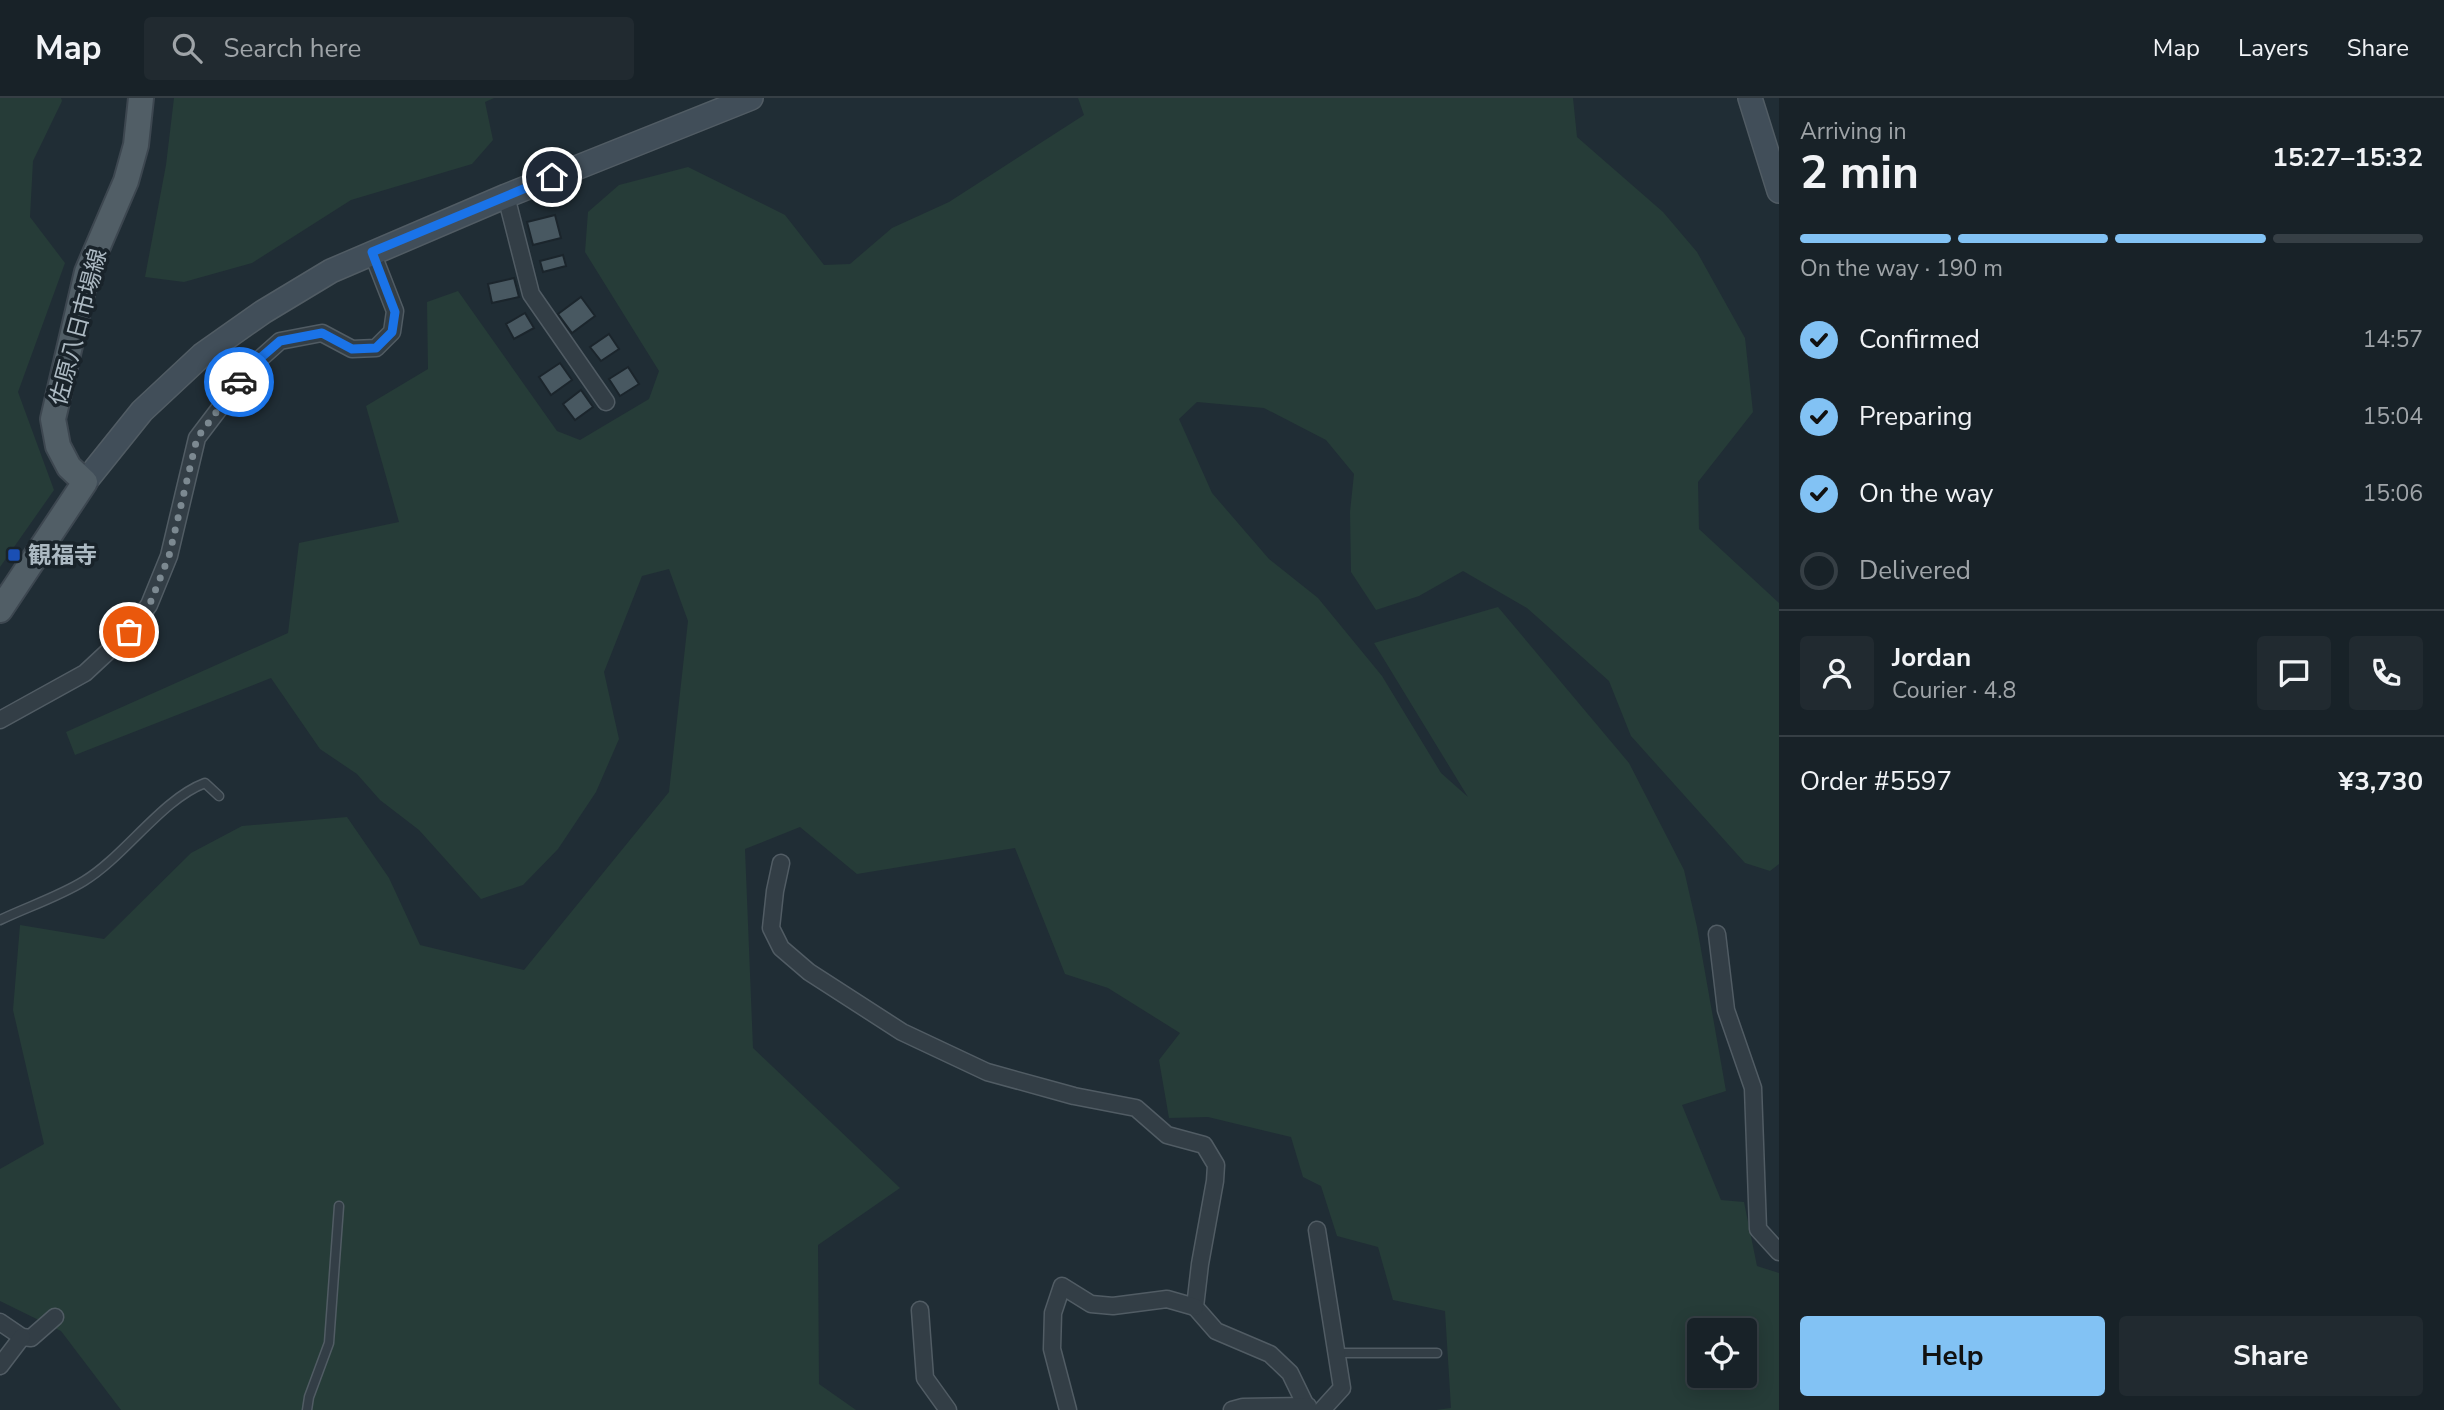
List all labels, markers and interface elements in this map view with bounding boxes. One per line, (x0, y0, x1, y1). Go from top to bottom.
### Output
search box (144, 17, 634, 80)
text: Map (35, 26, 102, 71)
icon: search (168, 29, 206, 67)
text: Search here (224, 31, 361, 66)
text: Map (2153, 32, 2200, 64)
text: Layers (2238, 32, 2309, 64)
text: Share (2347, 32, 2409, 64)
text: Arriving in (1800, 116, 1907, 147)
text: 15:27–15:32 (2272, 140, 2423, 175)
text: 2 min (1800, 141, 1919, 204)
pin (522, 147, 582, 207)
icon: home (533, 158, 571, 196)
street label: 佐原八日市場線 (43, 245, 114, 409)
text: On the way · 190 m (1800, 253, 2003, 284)
icon: check (1800, 321, 1838, 359)
text: Confirmed (1859, 322, 1980, 357)
text: 14:57 (2363, 324, 2423, 355)
courier (204, 347, 274, 417)
icon: car (220, 363, 258, 401)
icon: check (1800, 398, 1838, 436)
text: Preparing (1859, 399, 1972, 434)
text: 15:04 (2363, 401, 2423, 432)
icon: check (1800, 475, 1838, 513)
text: On the way (1859, 476, 1993, 511)
text: 15:06 (2363, 478, 2423, 509)
place label: 観福寺 (28, 540, 97, 571)
marker: 観福寺 (6, 547, 22, 563)
text: Delivered (1859, 553, 1971, 588)
pin (99, 602, 159, 662)
icon: bag (110, 613, 148, 651)
button: person (1800, 636, 1874, 710)
button: chat (2257, 636, 2331, 710)
button: phone (2349, 636, 2423, 710)
text: Jordan (1892, 640, 1971, 675)
text: Courier · 4.8 (1892, 675, 2016, 706)
text: Order #5597 (1800, 764, 1952, 799)
text: ¥3,730 (2339, 764, 2423, 799)
button: Help (1800, 1316, 2105, 1396)
button: Share (2119, 1316, 2423, 1396)
map controls (1687, 1318, 1757, 1388)
button: locate (1687, 1318, 1757, 1388)

